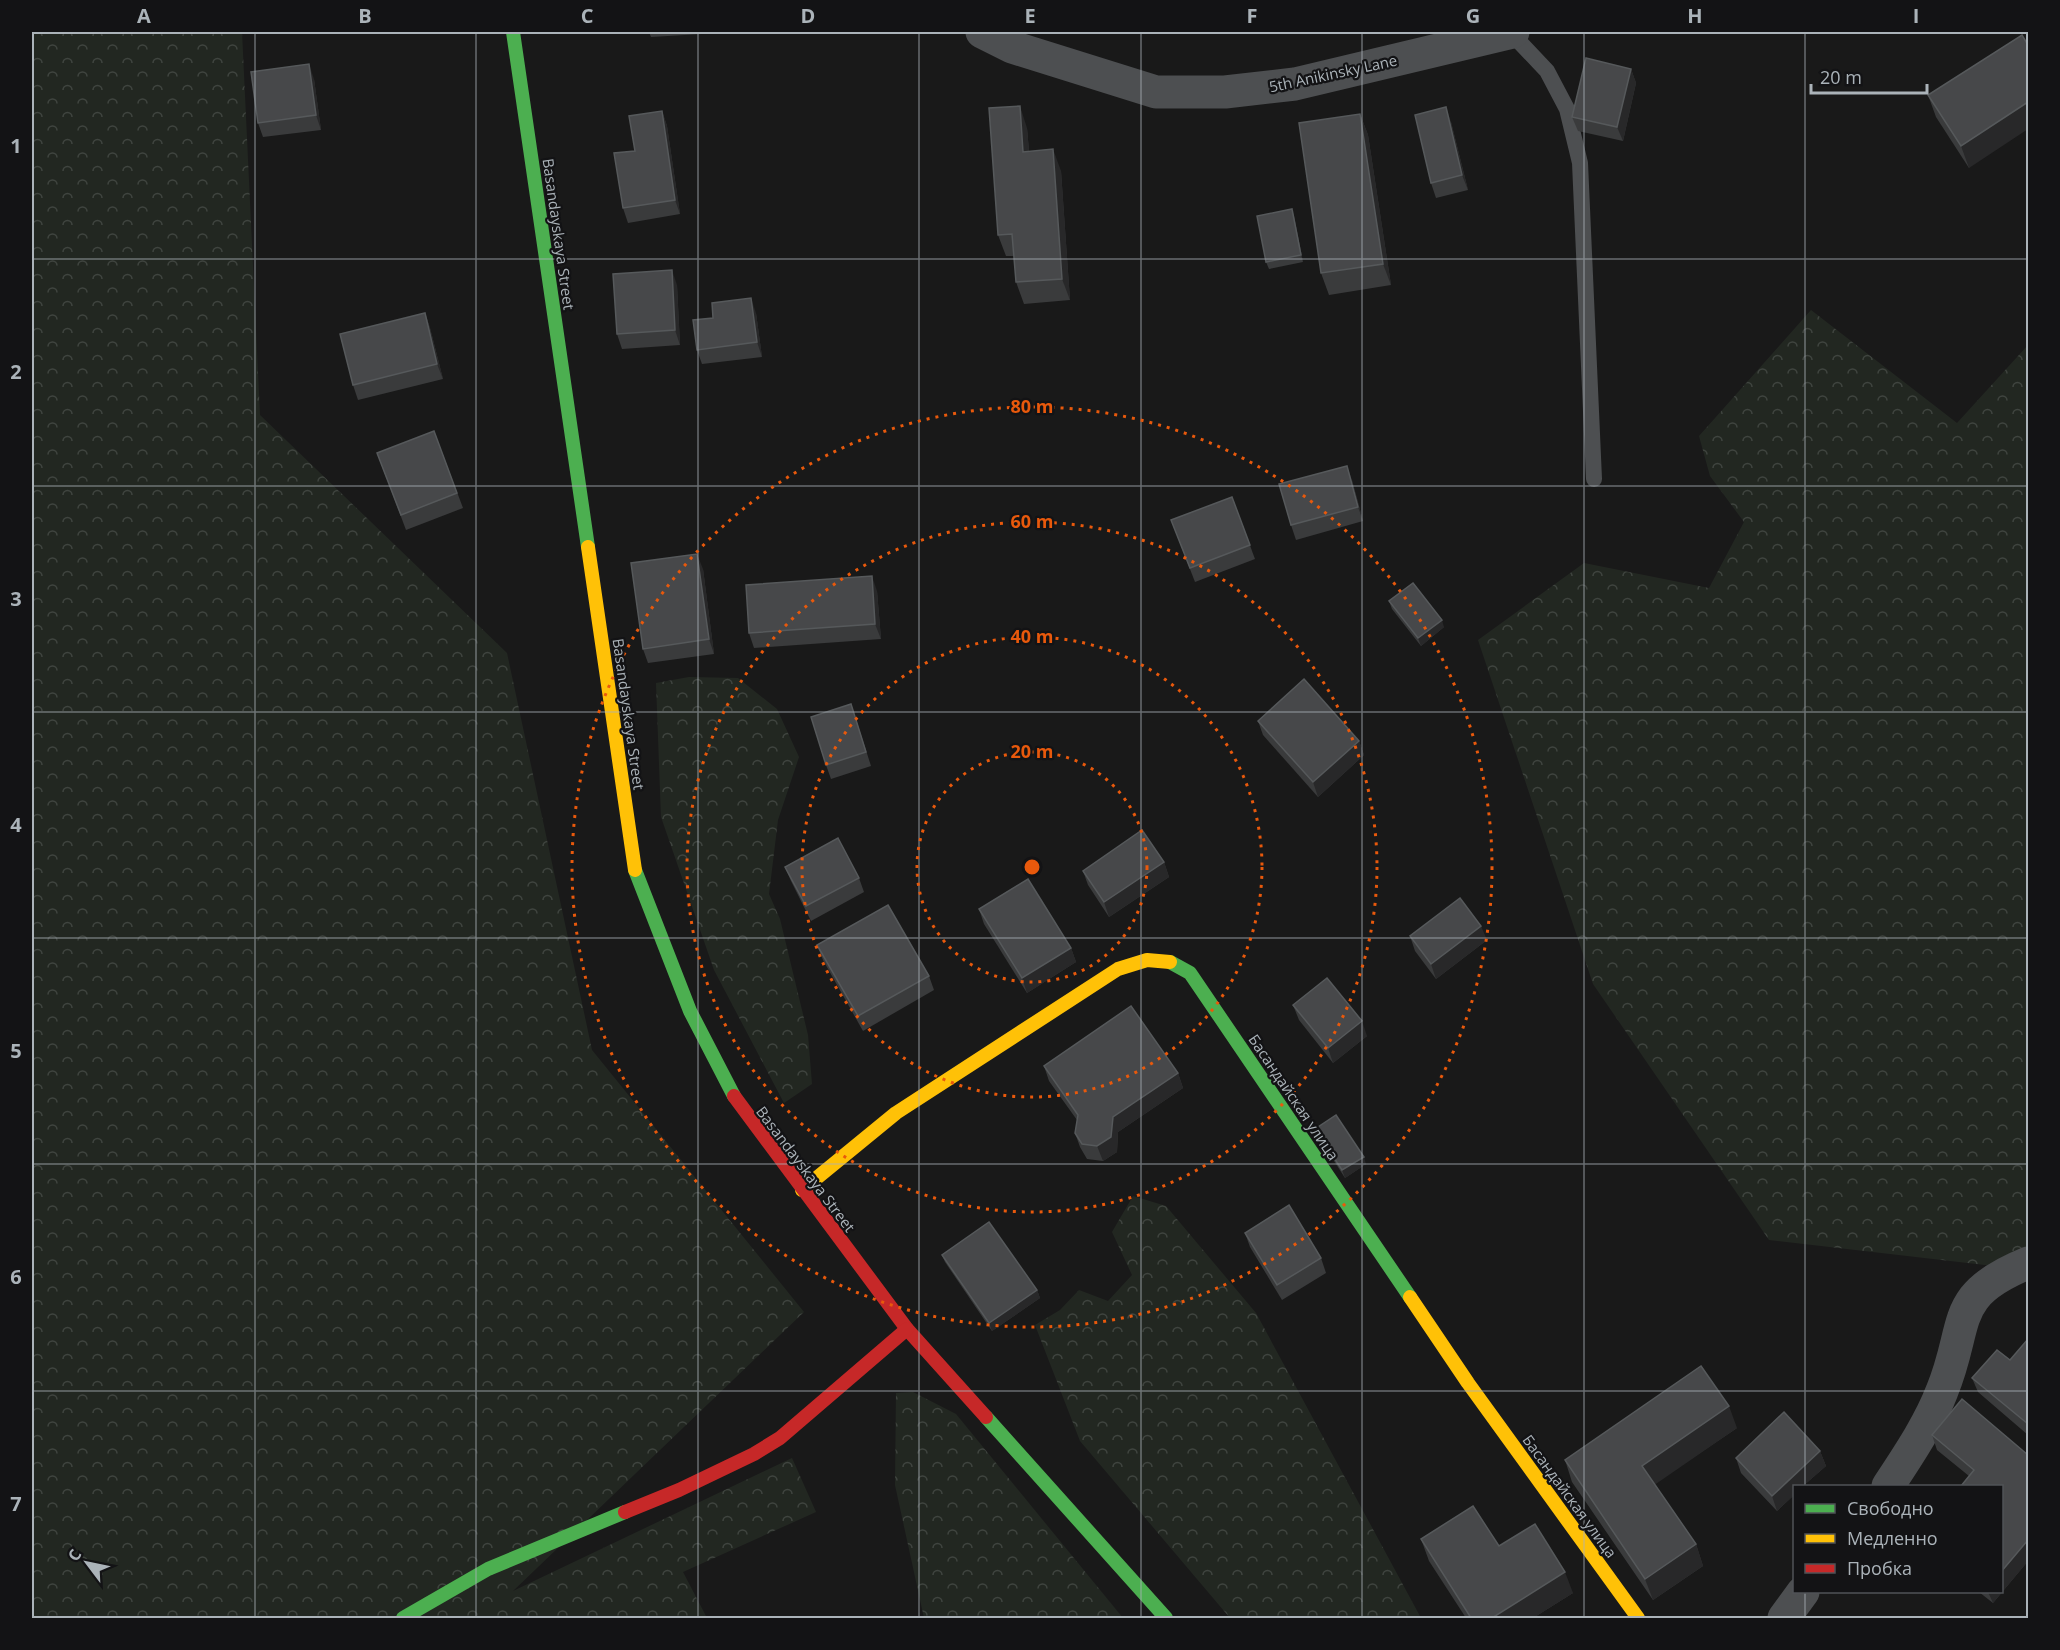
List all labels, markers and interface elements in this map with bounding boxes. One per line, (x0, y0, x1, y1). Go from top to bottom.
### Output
text: A (137, 2, 151, 29)
text: B (358, 2, 372, 29)
text: C (581, 2, 594, 29)
text: D (801, 2, 815, 29)
text: E (1024, 2, 1036, 29)
text: F (1247, 2, 1257, 29)
text: G (1466, 2, 1480, 29)
text: H (1687, 2, 1703, 29)
text: I (1913, 2, 1919, 29)
street label: 5th Anikinsky Lane (1267, 50, 1399, 96)
scale bar (1811, 57, 1926, 95)
text: 20 m (1820, 65, 1862, 89)
text: 1 (10, 132, 22, 159)
street label: Basandayskaya Street (538, 157, 580, 311)
text: 2 (10, 358, 22, 385)
text: 80 m (1011, 394, 1053, 418)
text: 60 m (1011, 509, 1053, 533)
text: 3 (10, 585, 22, 612)
text: 40 m (1011, 624, 1053, 648)
street label: Basandayskaya Street (608, 637, 650, 791)
text: 20 m (1011, 739, 1053, 763)
text: 4 (10, 811, 22, 838)
centre of rings (1022, 857, 1042, 877)
street label: Басандайская улица (1244, 1030, 1344, 1164)
text: 5 (10, 1037, 22, 1064)
street label: Basandayskaya Street (752, 1102, 860, 1236)
text: 6 (10, 1263, 22, 1290)
street label: Басандайская улица (1518, 1430, 1622, 1562)
legend (1793, 1485, 2003, 1593)
text: 7 (10, 1490, 22, 1517)
text: Свободно (1847, 1496, 1934, 1520)
text: Медленно (1847, 1526, 1938, 1550)
north arrow (57, 1533, 117, 1593)
text: С (62, 1545, 86, 1565)
text: Пробка (1847, 1556, 1912, 1580)

